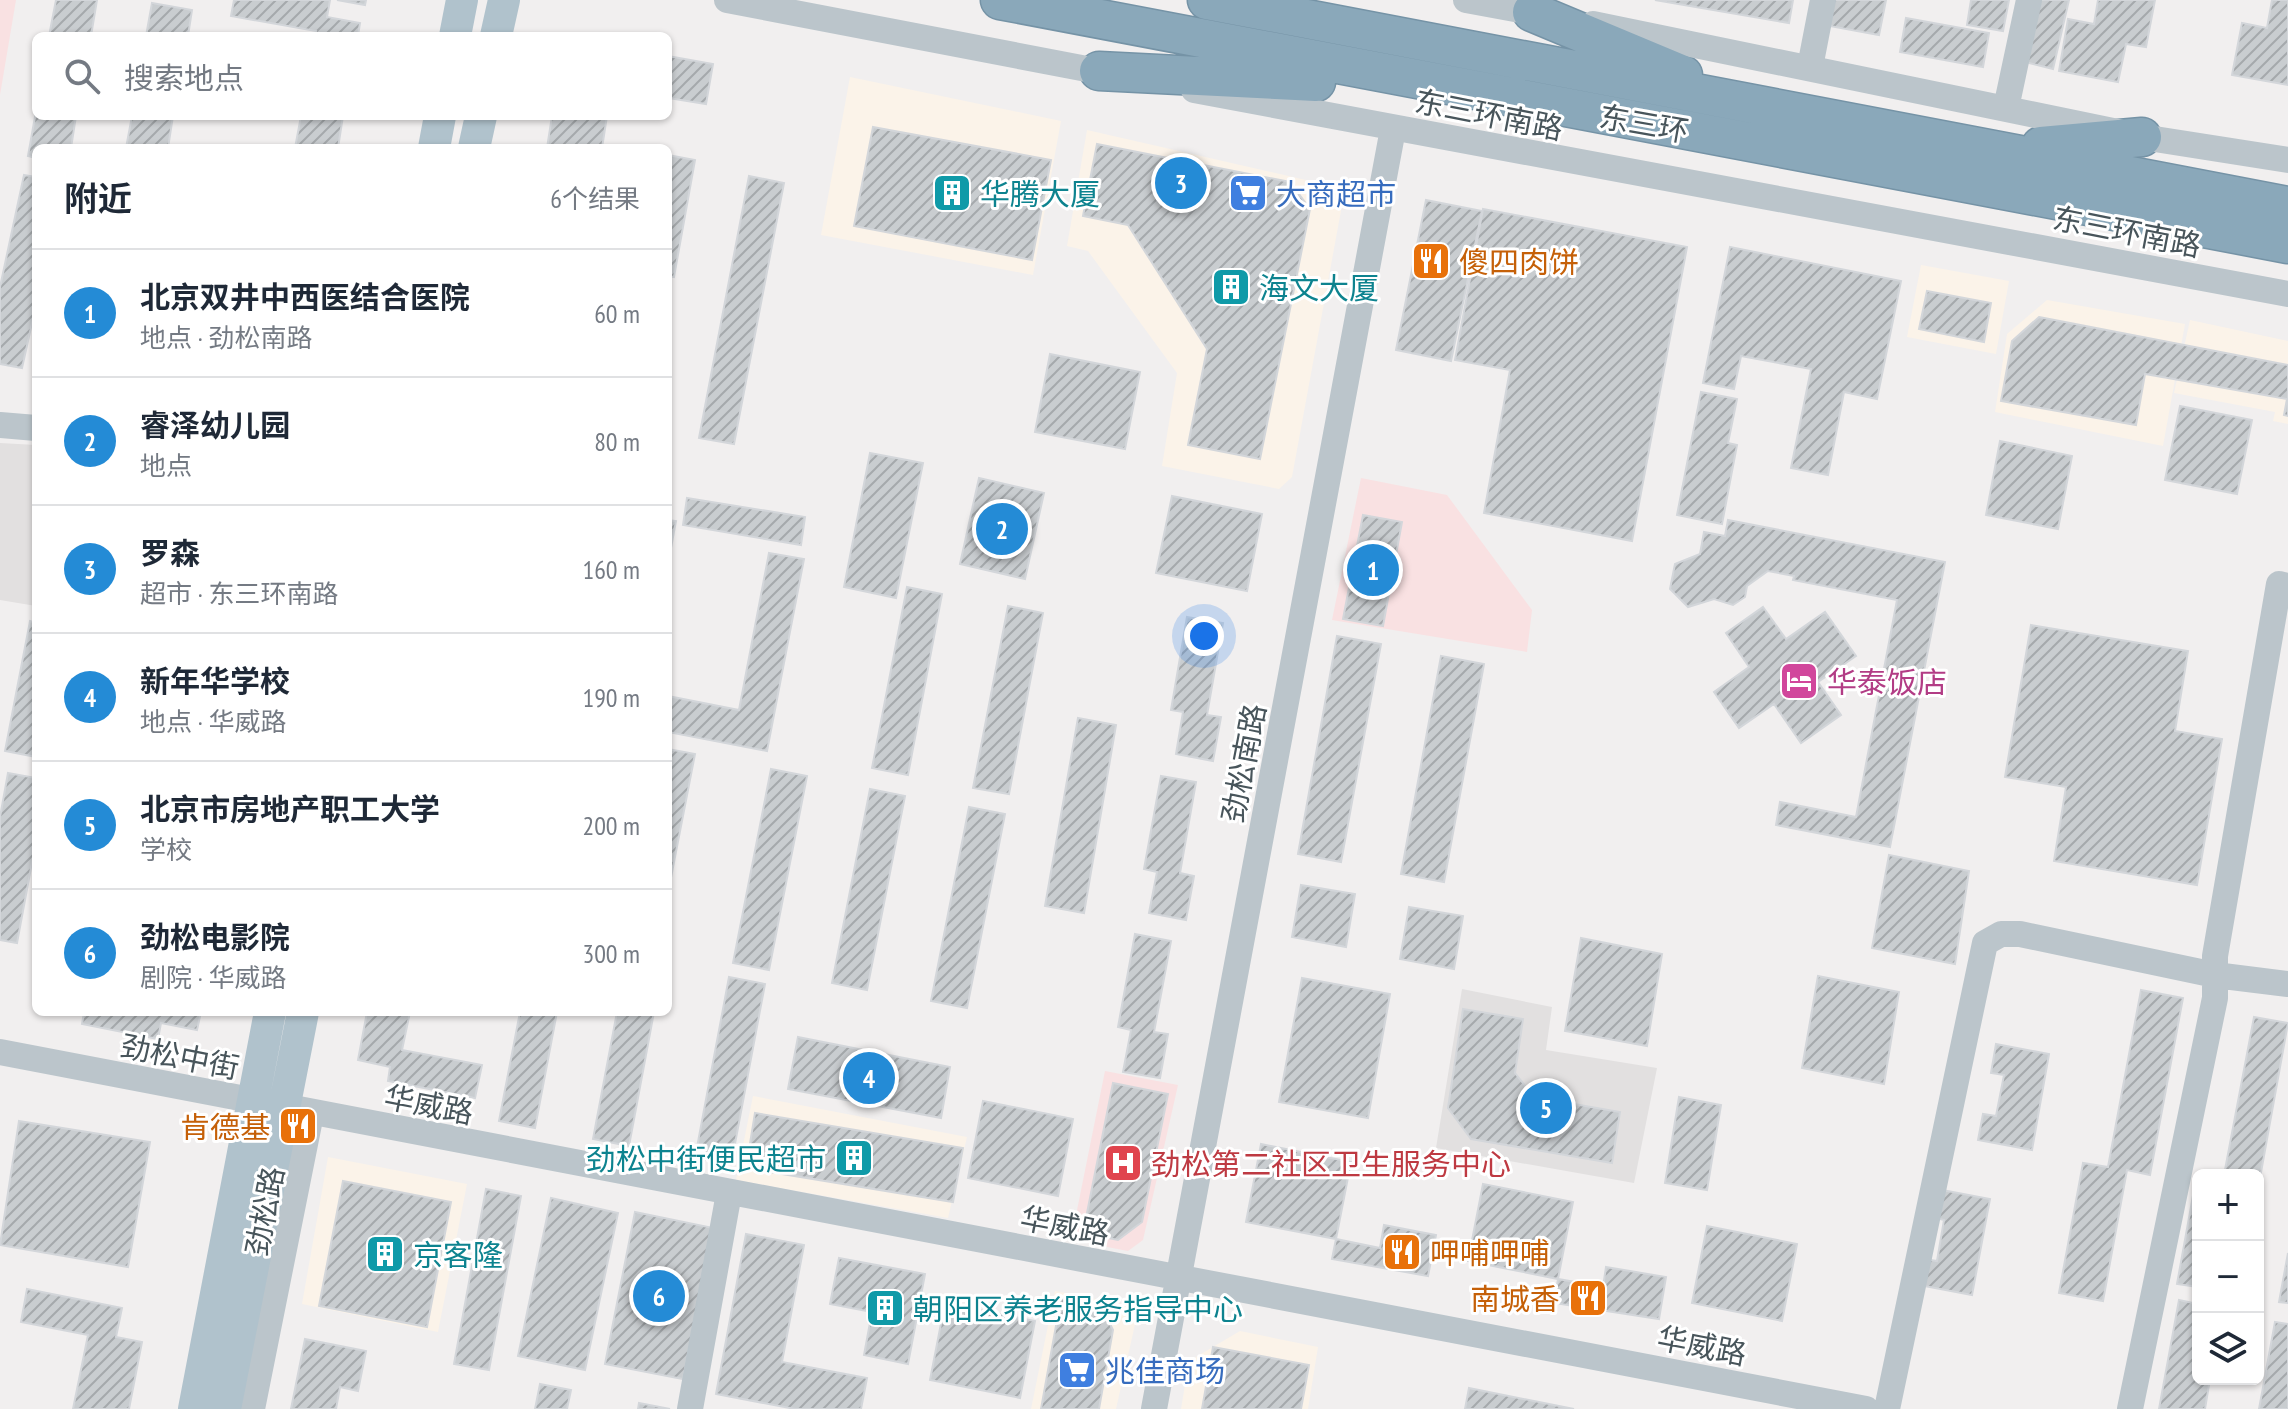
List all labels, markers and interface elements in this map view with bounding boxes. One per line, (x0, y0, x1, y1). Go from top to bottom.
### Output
search box (32, 32, 672, 120)
icon: search (60, 54, 104, 98)
text: 搜索地点 (124, 58, 244, 97)
street label: 东三环南路 (1412, 81, 1566, 147)
street label: 东三环 (1596, 96, 1692, 150)
pin: 3 (1155, 153, 1207, 213)
building icon: 华腾大厦 (931, 172, 973, 214)
supermarket icon: 大商超市 (1227, 172, 1269, 214)
place label: 华腾大厦 (980, 174, 1100, 213)
place label: 大商超市 (1276, 174, 1396, 213)
text: 附近 (64, 176, 132, 220)
text: 6个结果 (550, 182, 640, 215)
street label: 东三环南路 (2050, 198, 2204, 264)
restaurant icon: 傻四肉饼 (1410, 240, 1452, 282)
place label: 傻四肉饼 (1459, 242, 1579, 281)
building icon: 海文大厦 (1210, 266, 1252, 308)
place label: 海文大厦 (1259, 268, 1379, 307)
text: 北京双井中西医结合医院 (140, 277, 470, 316)
text: 1 (84, 297, 96, 330)
text: 60 m (594, 297, 640, 330)
text: 地点 · 劲松南路 (140, 321, 313, 354)
text: 睿泽幼儿园 (140, 405, 290, 444)
text: 2 (84, 425, 96, 458)
text: 80 m (594, 425, 640, 458)
text: 地点 (140, 449, 192, 482)
pin: 2 (976, 499, 1028, 559)
text: 罗森 (140, 533, 200, 572)
pin: 1 (1347, 540, 1399, 600)
text: 3 (84, 553, 96, 586)
text: 160 m (582, 553, 640, 586)
text: 超市 · 东三环南路 (140, 577, 339, 610)
your location (1184, 616, 1224, 656)
hotel icon: 华泰饭店 (1778, 660, 1820, 702)
text: 新年华学校 (140, 661, 290, 700)
place label: 华泰饭店 (1827, 662, 1947, 701)
text: 4 (84, 681, 96, 714)
text: 190 m (582, 681, 640, 714)
street label: 劲松南路 (1212, 700, 1274, 826)
text: 地点 · 华威路 (140, 705, 287, 738)
text: 北京市房地产职工大学 (140, 789, 440, 828)
text: 5 (84, 809, 96, 842)
text: 200 m (582, 809, 640, 842)
text: 学校 (140, 833, 192, 866)
text: 劲松电影院 (140, 917, 290, 956)
text: 6 (84, 937, 96, 970)
text: 300 m (582, 937, 640, 970)
text: 剧院 · 华威路 (140, 961, 287, 994)
street label: 劲松中街 (117, 1025, 243, 1087)
pin: 4 (843, 1048, 895, 1108)
street label: 华威路 (381, 1076, 477, 1132)
pin: 5 (1520, 1078, 1572, 1138)
restaurant icon: 肯德基 (277, 1105, 319, 1147)
place label: 肯德基 (180, 1107, 270, 1146)
building icon: 劲松中街便民超市 (833, 1137, 875, 1179)
place label: 劲松中街便民超市 (586, 1139, 826, 1178)
hospital icon: 劲松第二社区卫生服务中心 (1102, 1142, 1144, 1184)
place label: 劲松第二社区卫生服务中心 (1151, 1144, 1511, 1183)
street label: 劲松路 (236, 1163, 292, 1259)
map controls (2192, 1169, 2264, 1385)
button: + (2192, 1169, 2264, 1241)
street label: 华威路 (1017, 1197, 1113, 1253)
restaurant icon: 呷哺呷哺 (1381, 1231, 1423, 1273)
building icon: 京客隆 (364, 1233, 406, 1275)
place label: 呷哺呷哺 (1430, 1233, 1550, 1272)
place label: 京客隆 (413, 1235, 503, 1274)
button: − (2192, 1241, 2264, 1313)
pin: 6 (633, 1266, 685, 1326)
restaurant icon: 南城香 (1567, 1277, 1609, 1319)
place label: 南城香 (1470, 1279, 1560, 1318)
building icon: 朝阳区养老服务指导中心 (864, 1287, 906, 1329)
place label: 朝阳区养老服务指导中心 (913, 1289, 1243, 1328)
button: layers (2192, 1313, 2264, 1385)
street label: 华威路 (1654, 1317, 1750, 1373)
supermarket icon: 兆佳商场 (1056, 1349, 1098, 1391)
place label: 兆佳商场 (1105, 1351, 1225, 1390)

